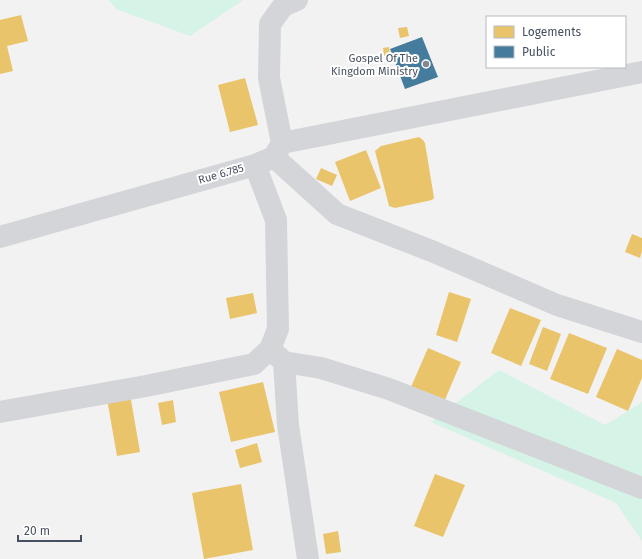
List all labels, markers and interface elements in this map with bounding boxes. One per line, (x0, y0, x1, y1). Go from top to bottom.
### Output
legend (486, 16, 626, 68)
text: Logements (522, 25, 581, 39)
text: Public (522, 45, 556, 59)
place label: Gospel Of The Kingdom Ministry (331, 52, 419, 78)
marker: Gospel Of The Kingdom Ministry (421, 59, 431, 69)
street label: Rue 6.785 (197, 161, 246, 187)
scale bar (18, 517, 81, 543)
text: 20 m (24, 524, 50, 538)

